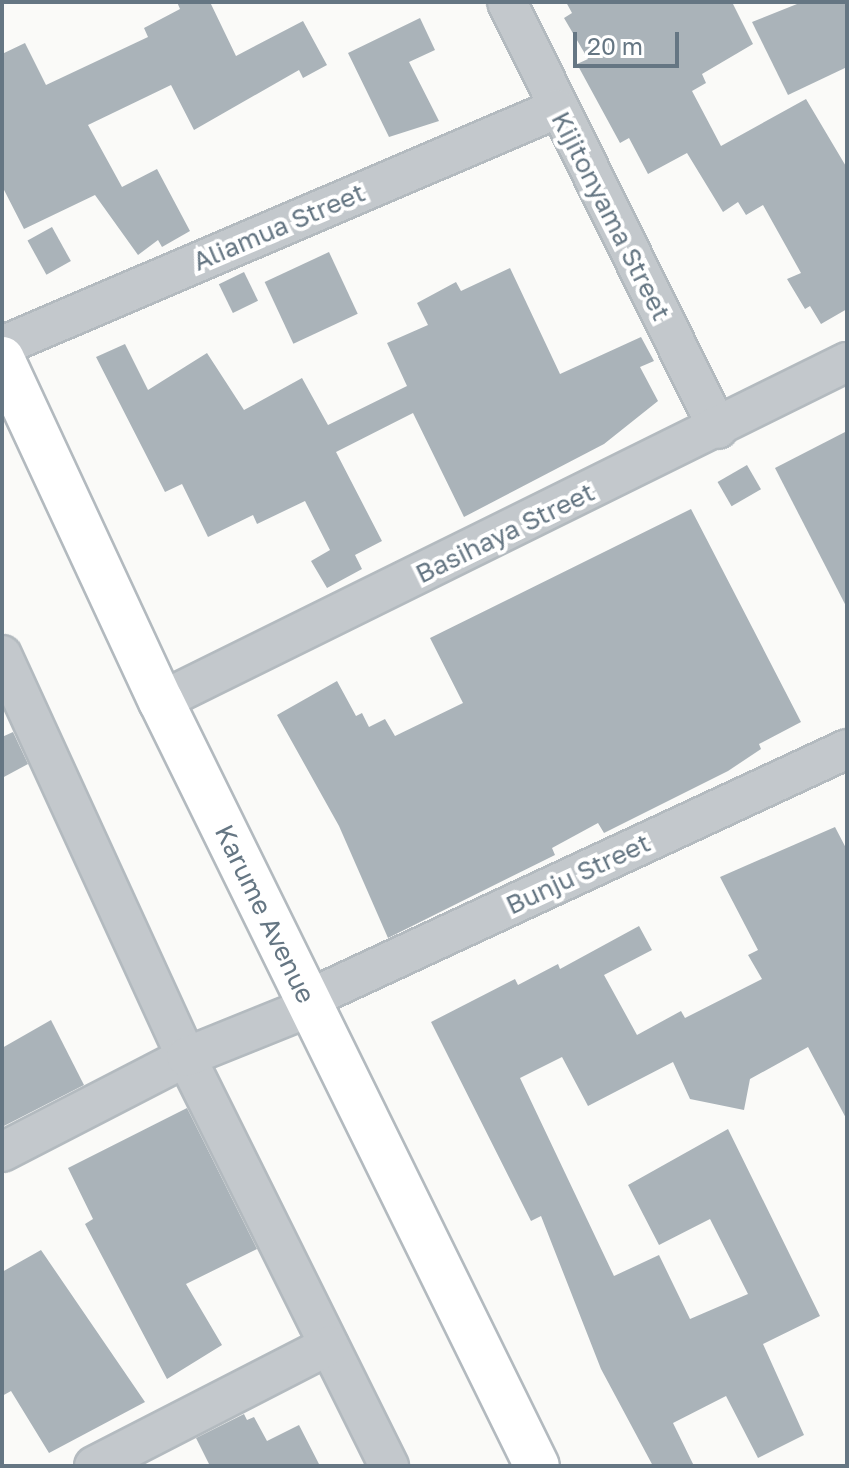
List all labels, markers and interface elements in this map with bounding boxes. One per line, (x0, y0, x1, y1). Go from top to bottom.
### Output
scale bar (577, 16, 683, 66)
text: 20 m (587, 31, 643, 60)
street label: Kijitonyama Street (545, 106, 677, 326)
street label: Aliamua Street (188, 177, 370, 277)
street label: Basihaya Street (411, 476, 599, 590)
street label: Karume Avenue (208, 820, 322, 1008)
street label: Bunju Street (501, 827, 655, 921)

